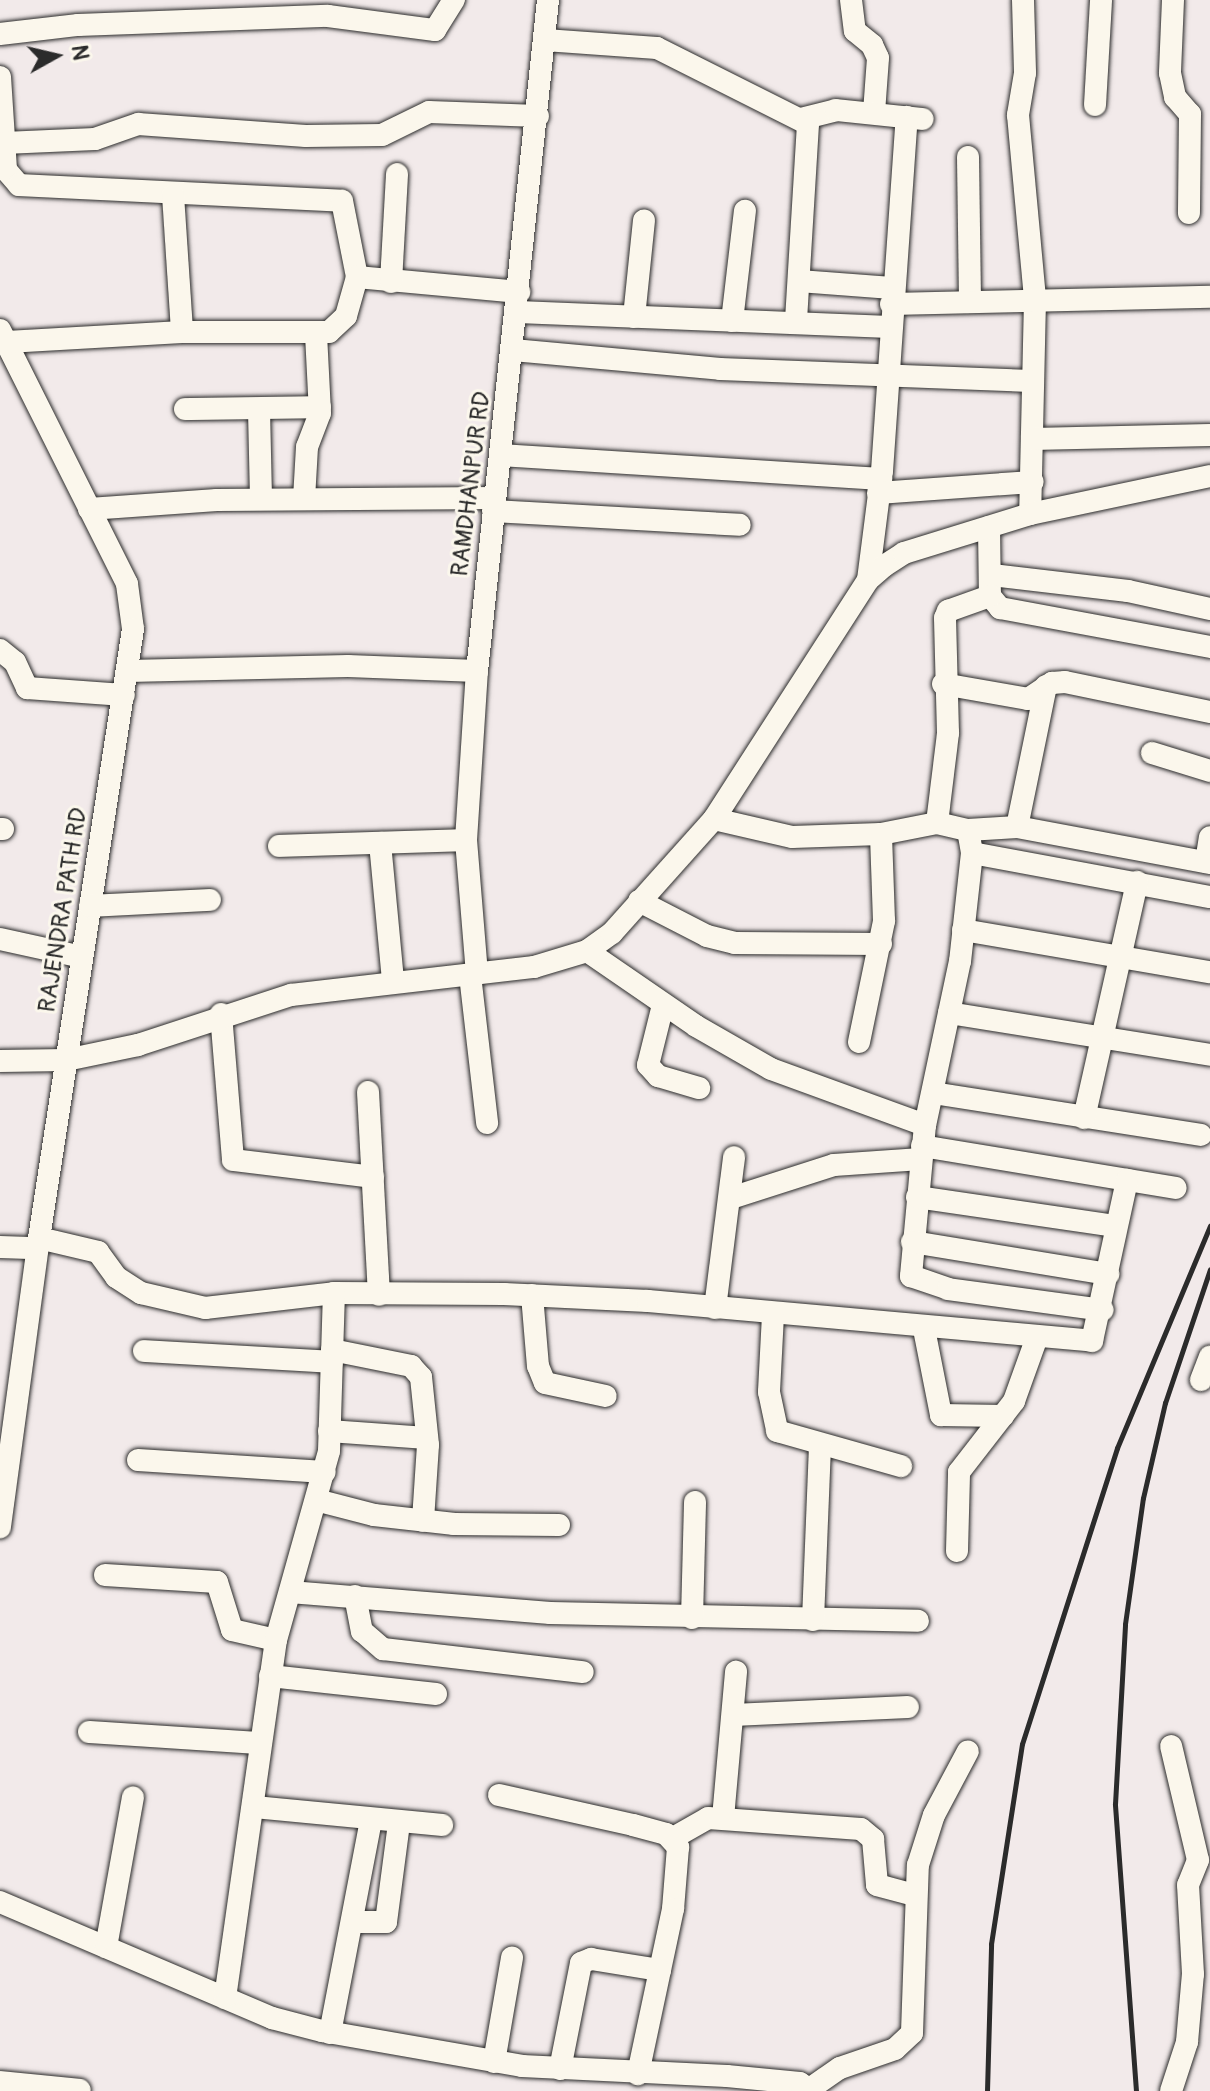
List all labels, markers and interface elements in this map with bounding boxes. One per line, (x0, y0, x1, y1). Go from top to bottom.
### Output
north arrow (16, 16, 96, 96)
text: N (65, 43, 95, 62)
street label: RAMDHANPUR RD (445, 390, 497, 578)
street label: RAJENDRA PATH RD (33, 806, 93, 1014)

